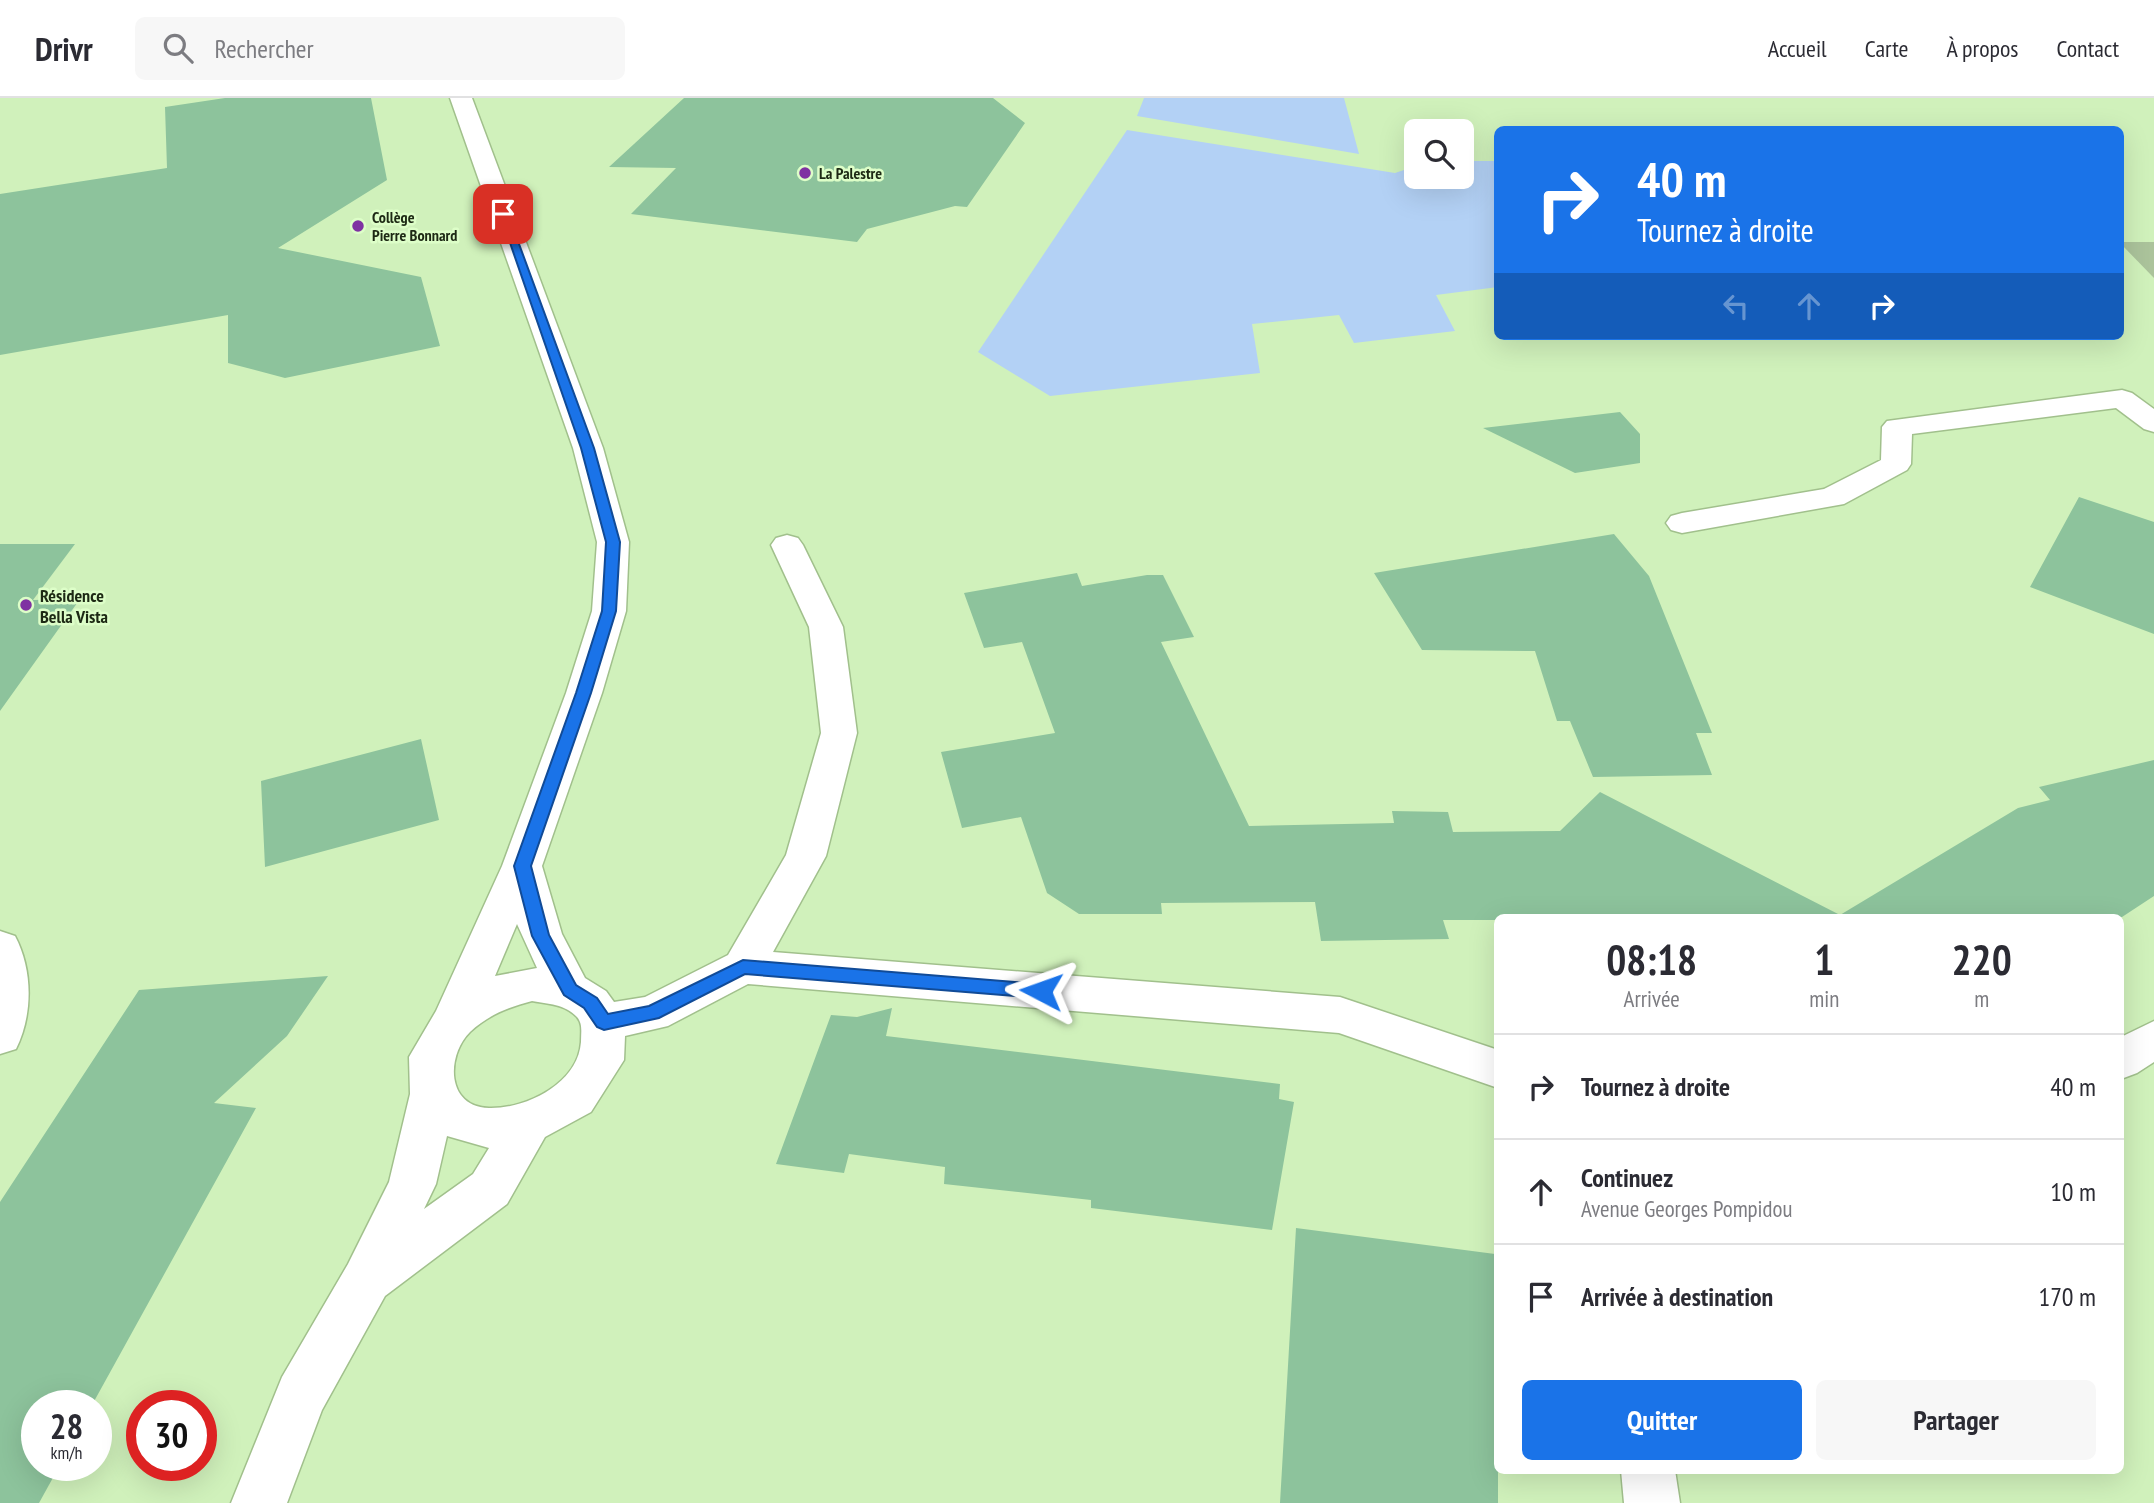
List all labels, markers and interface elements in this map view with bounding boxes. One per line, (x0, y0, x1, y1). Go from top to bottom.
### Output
search box (135, 17, 625, 80)
text: Drivr (35, 27, 93, 70)
icon: search (159, 29, 197, 67)
text: Rechercher (215, 32, 314, 65)
text: Accueil (1768, 33, 1827, 64)
text: Carte (1865, 33, 1908, 64)
text: À propos (1946, 33, 2018, 64)
text: Contact (2056, 33, 2119, 64)
map controls (1404, 119, 1474, 189)
button: search (1404, 119, 1474, 189)
text: 40 m (1637, 147, 1726, 211)
icon: right (1522, 154, 1613, 245)
place label: La Palestre (819, 163, 882, 183)
marker: La Palestre (797, 165, 813, 181)
pin (473, 184, 533, 244)
icon: arrive (484, 195, 522, 233)
place label: Collège Pierre Bonnard (372, 207, 457, 245)
text: Tournez à droite (1637, 209, 1814, 251)
marker: Collège Pierre Bonnard (350, 218, 366, 234)
icon: left (1717, 287, 1755, 325)
icon: ahead (1790, 287, 1828, 325)
icon: right (1863, 287, 1901, 325)
place label: Résidence Bella Vista (40, 584, 108, 628)
marker: Résidence Bella Vista (18, 597, 34, 613)
text: 08:18 (1606, 932, 1697, 987)
text: 1 (1814, 932, 1834, 987)
text: 220 (1952, 932, 2012, 987)
position arrow (1004, 954, 1078, 1028)
text: Arrivée (1624, 984, 1680, 1013)
text: min (1809, 984, 1839, 1013)
text: m (1974, 984, 1989, 1013)
icon: right (1522, 1068, 1560, 1106)
text: Tournez à droite (1581, 1070, 1730, 1103)
text: 40 m (2050, 1070, 2096, 1103)
text: Continuez (1581, 1161, 1673, 1194)
icon: ahead (1522, 1173, 1560, 1211)
text: 10 m (2050, 1175, 2096, 1208)
text: Avenue Georges Pompidou (1581, 1194, 1793, 1223)
icon: arrive (1522, 1278, 1560, 1316)
text: Arrivée à destination (1581, 1280, 1773, 1313)
text: 170 m (2038, 1280, 2096, 1313)
button: Quitter (1522, 1380, 1802, 1460)
button: Partager (1816, 1380, 2096, 1460)
speed limit sign: 30 (126, 1390, 217, 1481)
text: 28 (50, 1403, 83, 1449)
text: km/h (51, 1441, 82, 1464)

